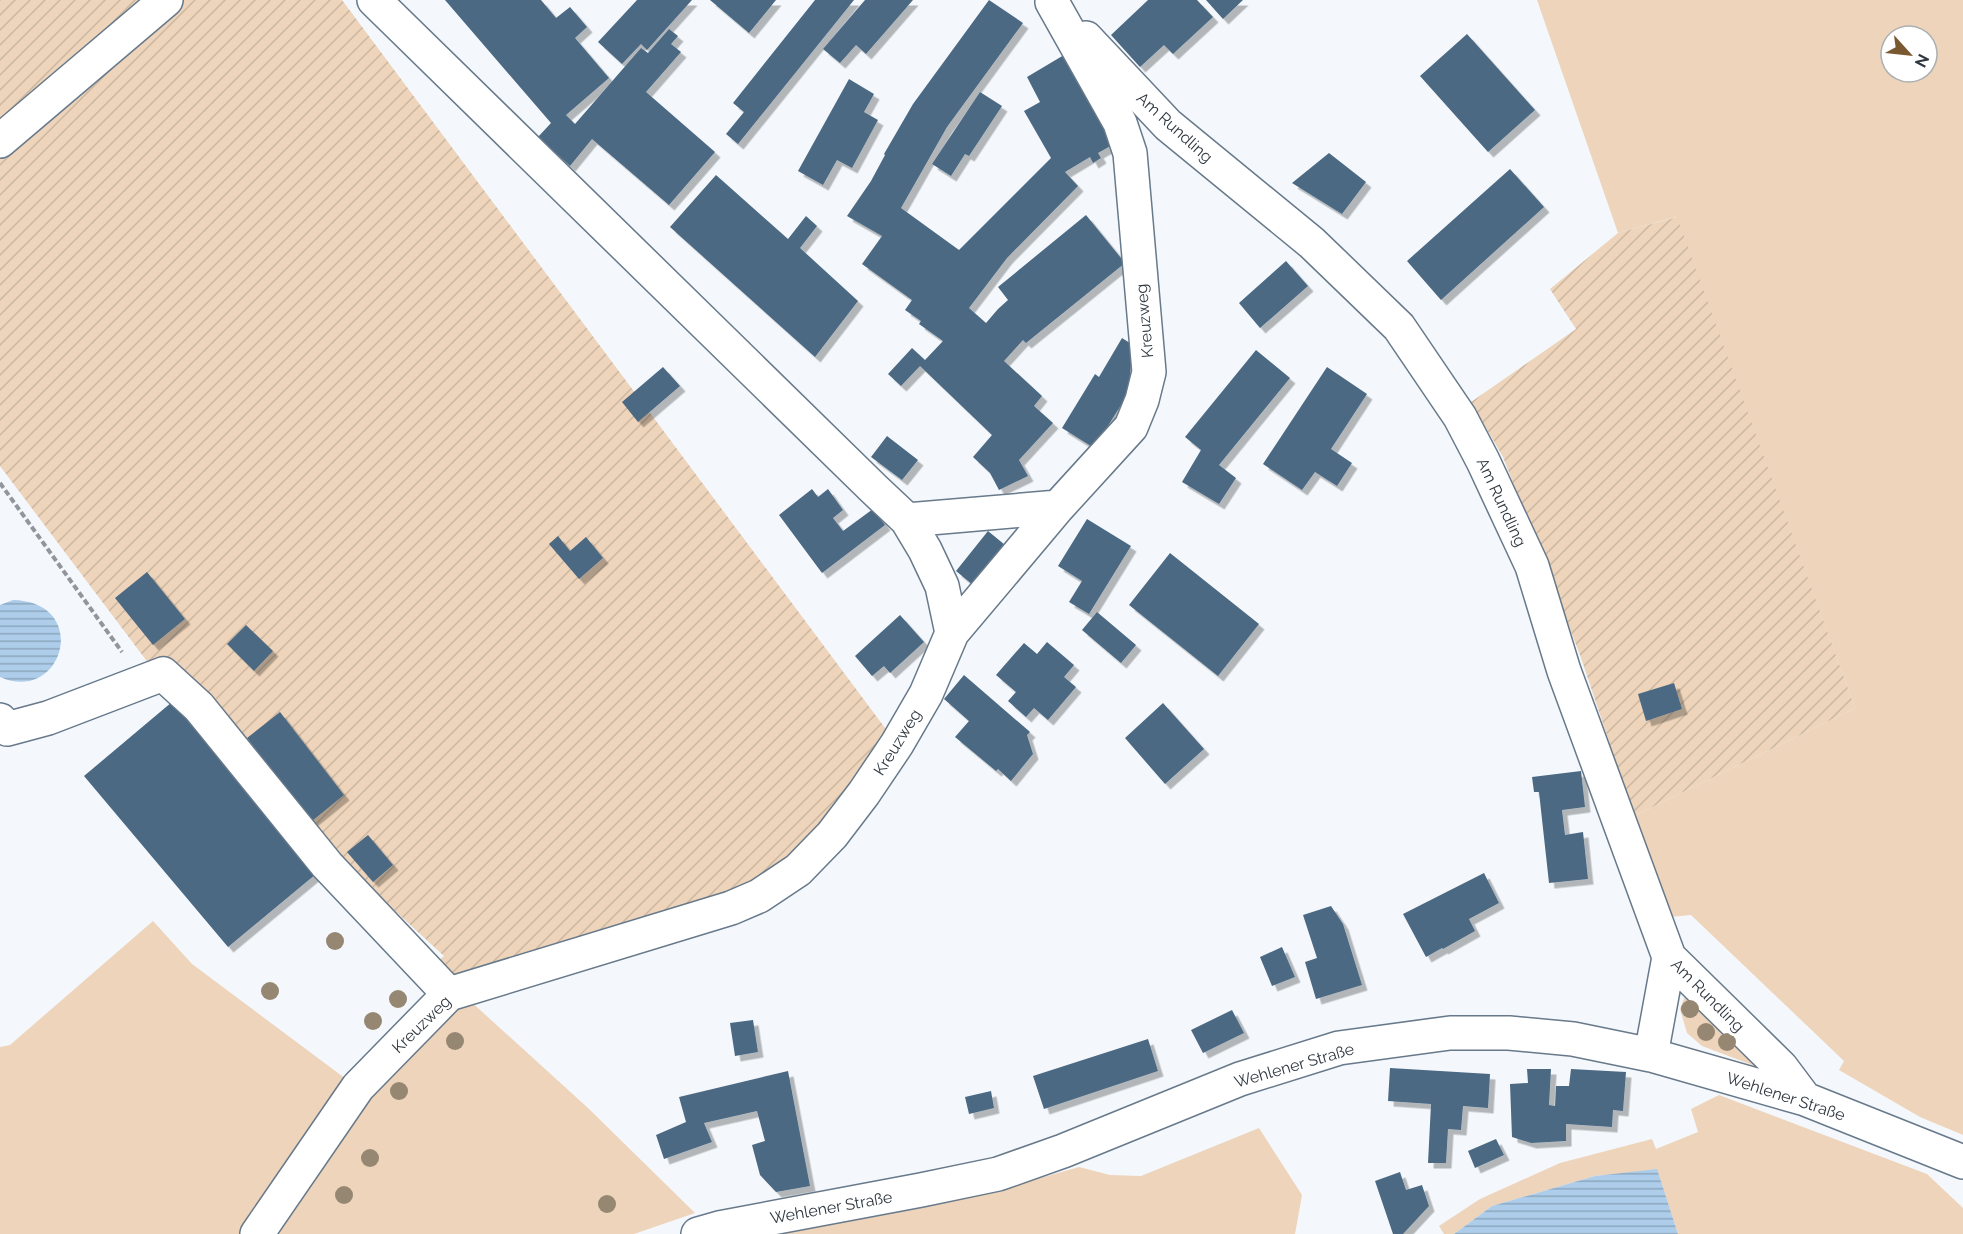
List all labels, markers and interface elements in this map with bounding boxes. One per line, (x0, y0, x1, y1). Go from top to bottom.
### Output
north arrow (1879, 24, 1939, 84)
text: N (1911, 51, 1933, 70)
street label: Am Rundling (1133, 88, 1217, 166)
street label: Kreuzweg (1132, 283, 1157, 359)
street label: Am Rundling (1473, 455, 1530, 550)
street label: Kreuzweg (870, 706, 925, 779)
street label: Am Rundling (1667, 955, 1748, 1036)
street label: Kreuzweg (388, 992, 455, 1057)
street label: Wehlener Straße (1232, 1039, 1356, 1092)
street label: Wehlener Straße (1724, 1068, 1848, 1125)
street label: Wehlener Straße (769, 1187, 894, 1228)

